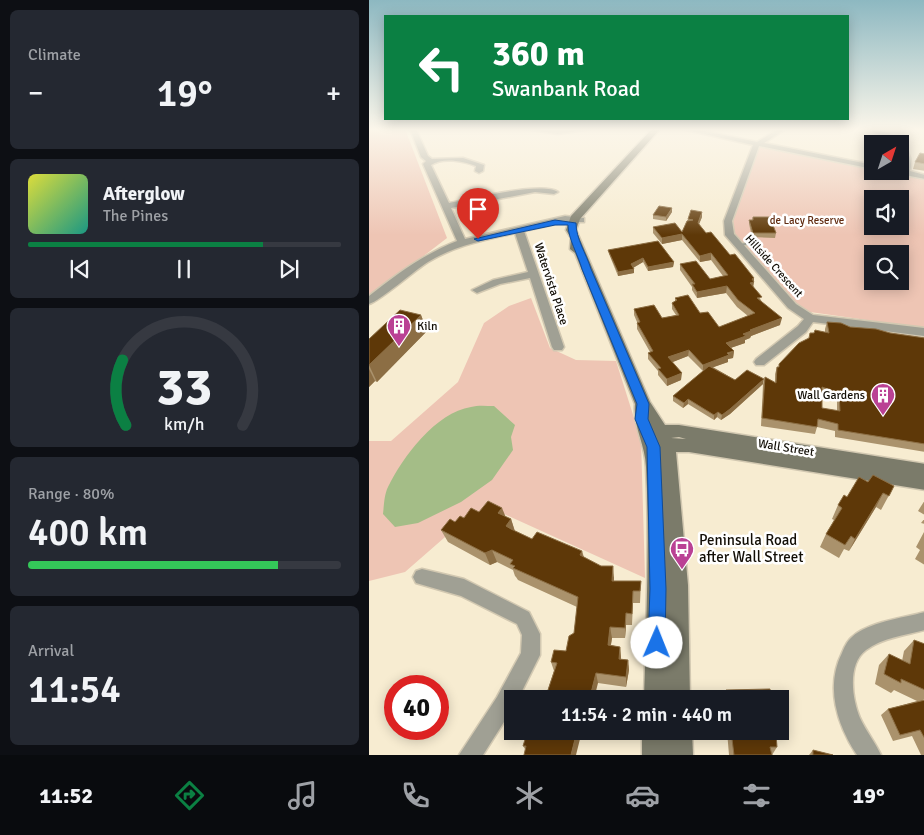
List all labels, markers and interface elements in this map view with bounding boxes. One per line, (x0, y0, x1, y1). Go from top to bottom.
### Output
text: 360 m (492, 32, 585, 75)
icon: left (409, 35, 474, 100)
text: Climate (28, 45, 81, 65)
text: 19° (157, 70, 212, 117)
text: Swanbank Road (492, 75, 640, 102)
text: − (28, 76, 43, 110)
text: + (326, 76, 341, 110)
north arrow (864, 135, 909, 180)
map controls (864, 135, 909, 290)
text: Afterglow (103, 182, 185, 206)
pin (457, 188, 499, 239)
button: sound (864, 190, 909, 235)
icon: arrive (464, 195, 492, 223)
text: The Pines (103, 206, 168, 226)
park label: de Lacy Reserve (770, 214, 844, 227)
street label: Hillside Crescent (743, 232, 806, 300)
street label: Watervista Place (531, 241, 571, 327)
button: search (864, 245, 909, 290)
icon: previous (66, 255, 94, 283)
icon: pause (170, 255, 198, 283)
icon: next (275, 255, 303, 283)
building icon: Kiln (386, 313, 412, 347)
place label: Kiln (417, 319, 437, 334)
text: 33 (156, 355, 213, 419)
building icon: Wall Gardens (870, 382, 896, 416)
place label: Wall Gardens (797, 388, 865, 403)
text: km/h (164, 413, 205, 435)
street label: Wall Street (757, 436, 815, 460)
text: Range · 80% (28, 484, 114, 504)
text: 400 km (28, 509, 148, 556)
place label: Peninsula Road after Wall Street (699, 531, 803, 566)
bus stop icon: Peninsula Road after Wall Street (669, 536, 695, 570)
position arrow (630, 616, 682, 668)
text: Arrival (28, 641, 74, 661)
text: 11:54 (28, 666, 121, 713)
speed limit sign: 40 (384, 675, 449, 740)
text: 11:54 · 2 min · 440 m (561, 703, 732, 727)
icon: directions (172, 778, 207, 813)
icon: music (285, 778, 320, 813)
icon: phone (398, 778, 433, 813)
icon: climate (512, 778, 547, 813)
icon: car (625, 778, 660, 813)
icon: filters (739, 778, 774, 813)
text: 11:52 (39, 782, 93, 809)
text: 19° (852, 782, 885, 809)

